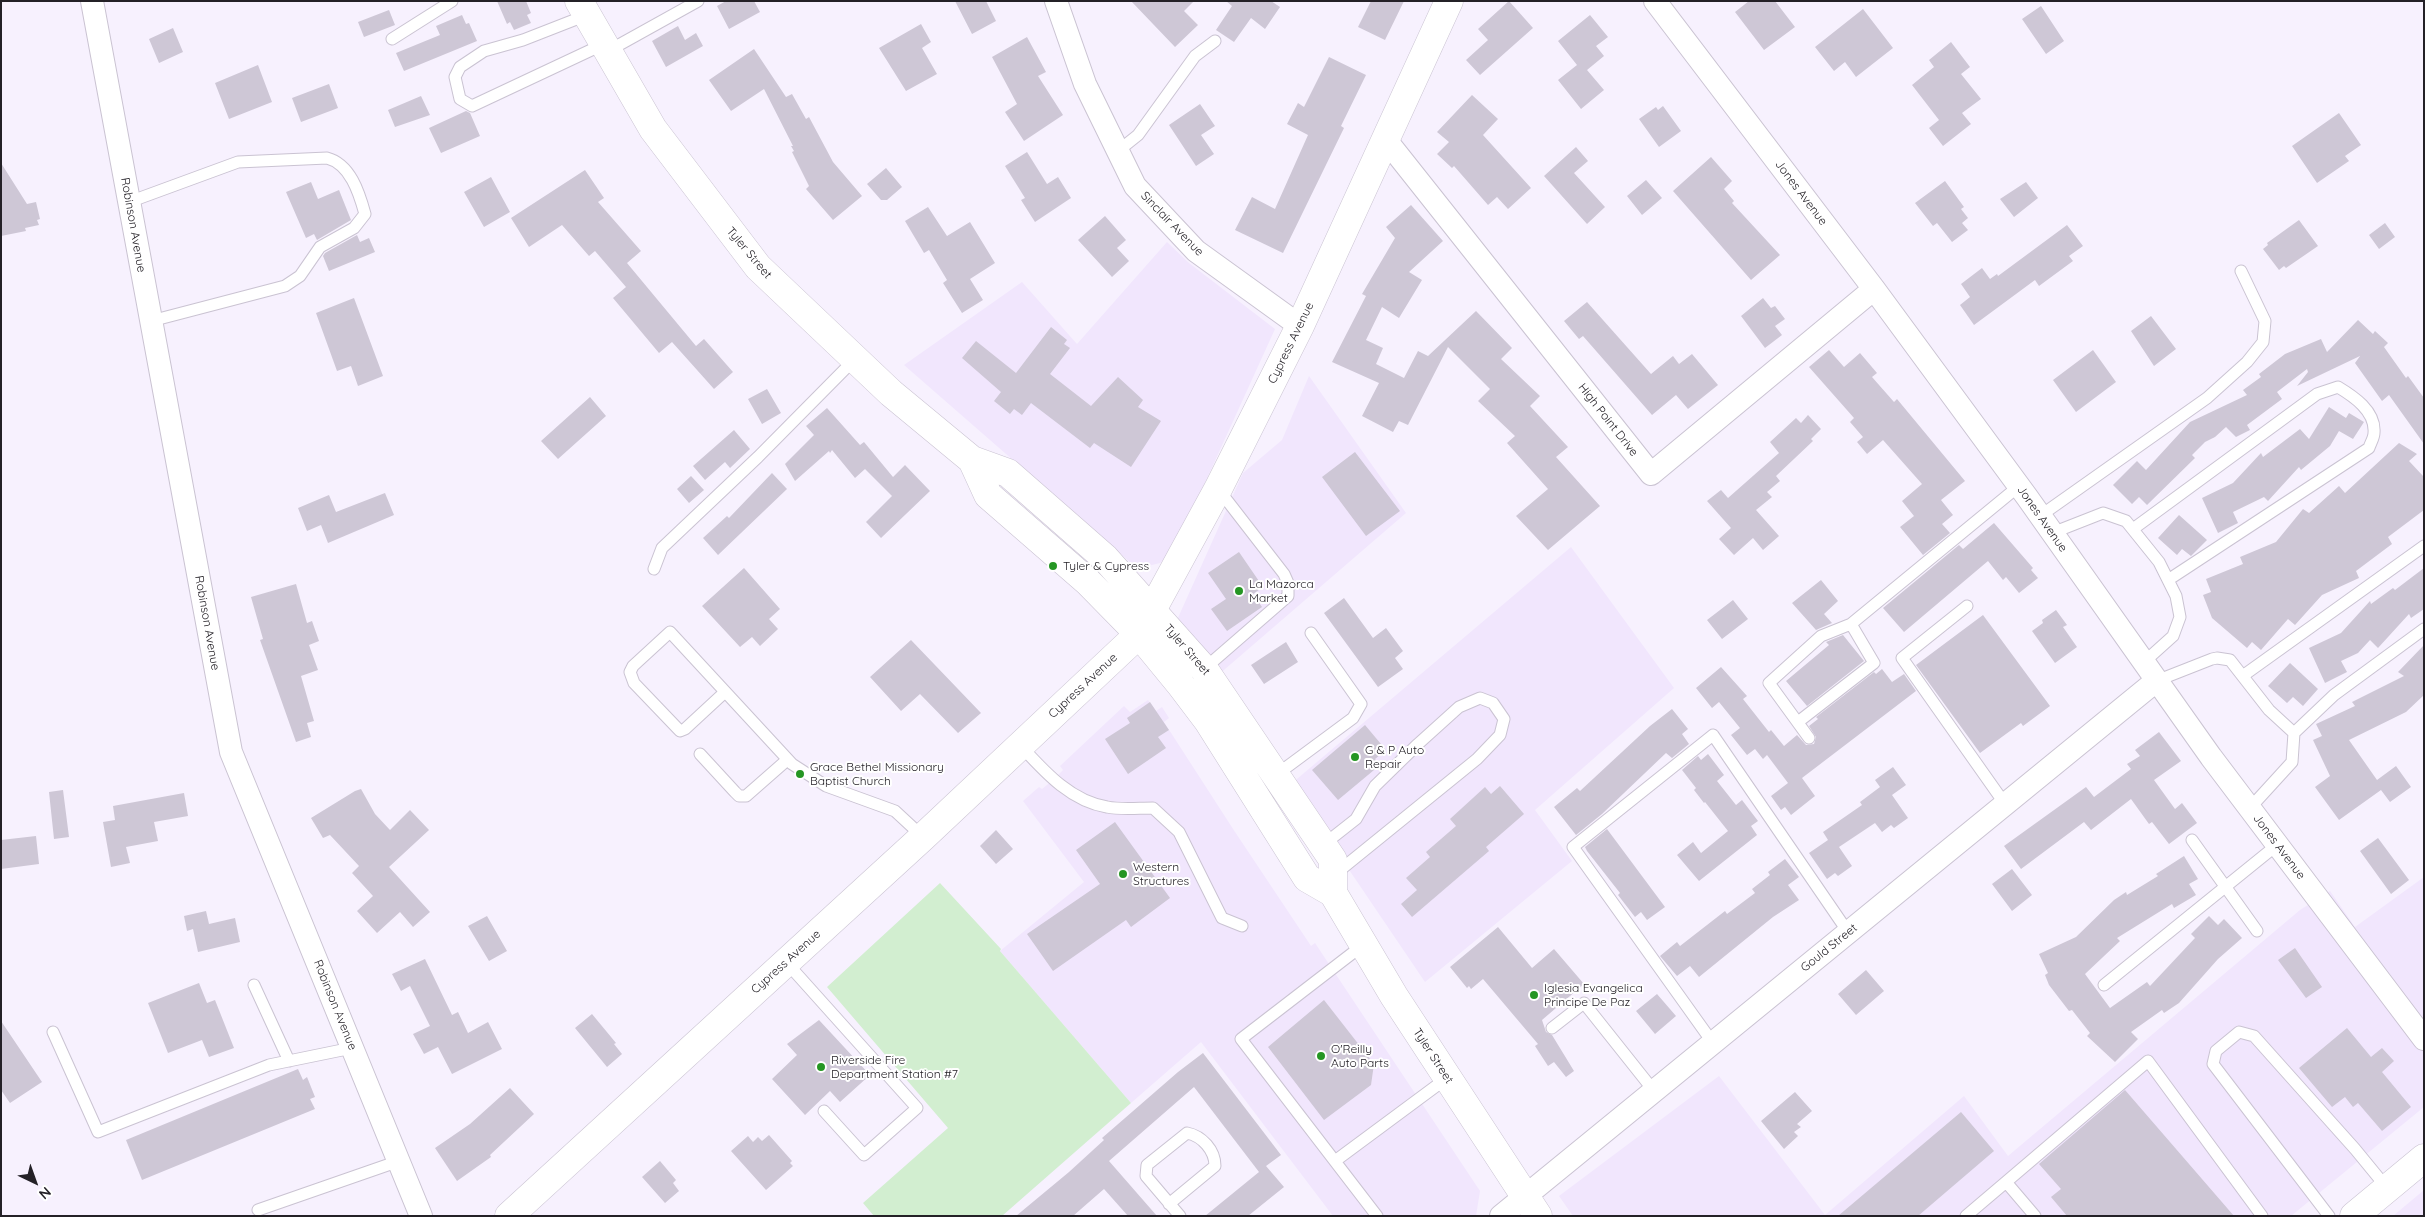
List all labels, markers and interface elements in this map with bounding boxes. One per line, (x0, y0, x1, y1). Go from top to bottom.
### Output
street label: Jones Avenue (1772, 158, 1830, 228)
street label: Robinson Avenue (118, 176, 148, 274)
street label: Sinclair Avenue (1138, 189, 1206, 259)
street label: Tyler Street (723, 224, 775, 282)
street label: Cypress Avenue (1265, 300, 1317, 386)
street label: High Point Drive (1575, 381, 1641, 459)
street label: Jones Avenue (2014, 483, 2070, 555)
place label: Tyler & Cypress (1063, 559, 1149, 573)
marker: Tyler & Cypress (1047, 560, 1059, 572)
street label: Robinson Avenue (192, 574, 222, 672)
place label: La Mazorca Market (1249, 577, 1314, 605)
marker: La Mazorca Market (1233, 585, 1245, 597)
street label: Tyler Street (1161, 621, 1213, 679)
street label: Cypress Avenue (1046, 651, 1120, 721)
place label: G & P Auto Repair (1365, 743, 1424, 771)
marker: G & P Auto Repair (1349, 751, 1361, 763)
place label: Grace Bethel Missionary Baptist Church (810, 760, 944, 788)
marker: Grace Bethel Missionary Baptist Church (794, 768, 806, 780)
street label: Jones Avenue (2250, 812, 2308, 882)
place label: Western Structures (1133, 860, 1189, 888)
marker: Western Structures (1117, 868, 1129, 880)
street label: Gould Street (1798, 921, 1860, 975)
street label: Cypress Avenue (748, 927, 824, 997)
street label: Robinson Avenue (310, 958, 360, 1052)
place label: Iglesia Evangelica Principe De Paz (1544, 981, 1643, 1009)
marker: Iglesia Evangelica Principe De Paz (1528, 989, 1540, 1001)
street label: Tyler Street (1410, 1026, 1456, 1086)
place label: O'Reilly Auto Parts (1331, 1042, 1389, 1070)
marker: O'Reilly Auto Parts (1315, 1050, 1327, 1062)
place label: Riverside Fire Department Station #7 (831, 1053, 958, 1081)
marker: Riverside Fire Department Station #7 (815, 1061, 827, 1073)
north arrow (10, 1157, 60, 1207)
text: N (35, 1183, 55, 1203)

